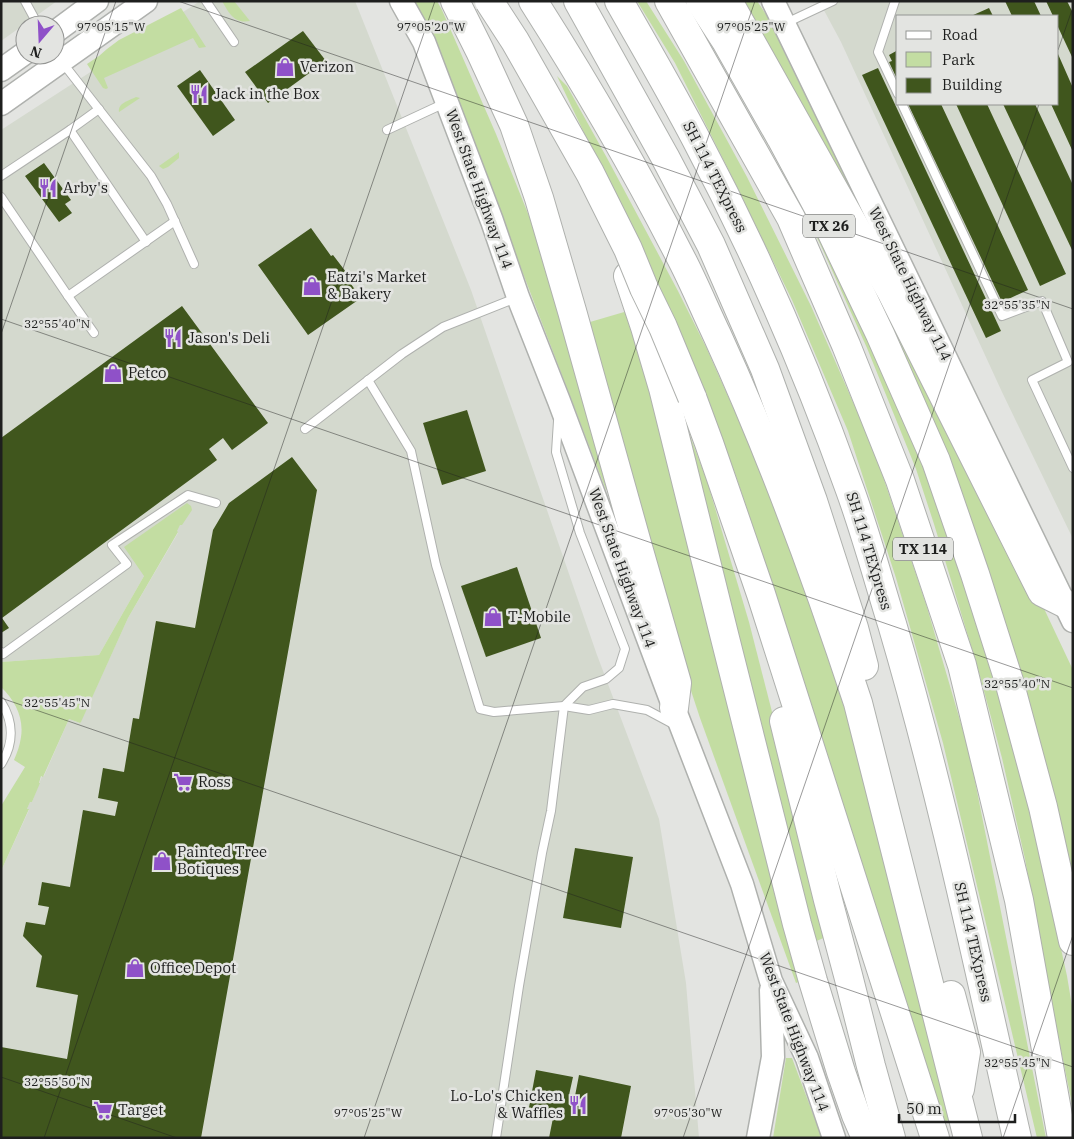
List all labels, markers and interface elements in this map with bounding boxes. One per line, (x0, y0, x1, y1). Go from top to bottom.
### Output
north arrow (15, 15, 65, 65)
legend (896, 15, 1059, 105)
text: 97°05'15"W (77, 19, 146, 34)
text: 97°05'20"W (397, 19, 466, 34)
text: 97°05'25"W (717, 19, 786, 34)
text: Road (942, 25, 978, 44)
text: N (28, 42, 44, 63)
text: Park (942, 50, 975, 69)
shop icon: Verizon (274, 56, 296, 78)
place label: Verizon (300, 57, 354, 76)
text: Building (942, 75, 1002, 94)
restaurant icon: Jack in the Box (188, 83, 210, 105)
place label: Jack in the Box (214, 84, 320, 103)
street label: West State Highway 114 (442, 106, 517, 271)
street label: SH 114 TEXpress (679, 118, 752, 236)
restaurant icon: Arby's (37, 177, 59, 199)
place label: Arby's (63, 178, 108, 197)
street label: West State Highway 114 (865, 204, 956, 364)
road number: TX 26 (803, 215, 855, 238)
place label: Eatzi's Market & Bakery (327, 267, 427, 303)
shop icon: Eatzi's Market & Bakery (301, 275, 323, 297)
text: 32°55'35"N (984, 297, 1050, 312)
text: 32°55'40"N (24, 316, 90, 331)
restaurant icon: Jason's Deli (162, 327, 184, 349)
place label: Jason's Deli (188, 328, 270, 347)
shop icon: Petco (102, 362, 124, 384)
place label: Petco (128, 363, 166, 382)
street label: West State Highway 114 (585, 485, 660, 650)
street label: SH 114 TEXpress (842, 490, 896, 612)
road number: TX 114 (893, 538, 953, 560)
shop icon: T-Mobile (482, 606, 504, 628)
place label: T-Mobile (508, 607, 571, 626)
text: 32°55'40"N (984, 676, 1050, 691)
text: 32°55'45"N (24, 695, 90, 710)
supermarket icon: Ross (172, 771, 194, 793)
place label: Ross (198, 772, 231, 791)
place label: Painted Tree Botiques (177, 842, 267, 878)
shop icon: Painted Tree Botiques (151, 850, 173, 872)
street label: SH 114 TEXpress (950, 880, 997, 1004)
street label: West State Highway 114 (755, 950, 834, 1114)
shop icon: Office Depot (124, 957, 146, 979)
place label: Office Depot (150, 958, 236, 977)
text: 32°55'45"N (984, 1055, 1050, 1070)
text: 32°55'50"N (24, 1074, 90, 1089)
place label: Lo-Lo's Chicken & Waffles (450, 1086, 563, 1122)
scale bar (899, 1092, 1015, 1124)
restaurant icon: Lo-Lo's Chicken & Waffles (567, 1094, 589, 1116)
supermarket icon: Target (92, 1099, 114, 1121)
text: 50 m (906, 1099, 942, 1118)
place label: Target (118, 1100, 163, 1119)
text: 97°05'25"W (334, 1105, 403, 1120)
text: 97°05'30"W (654, 1105, 723, 1120)

